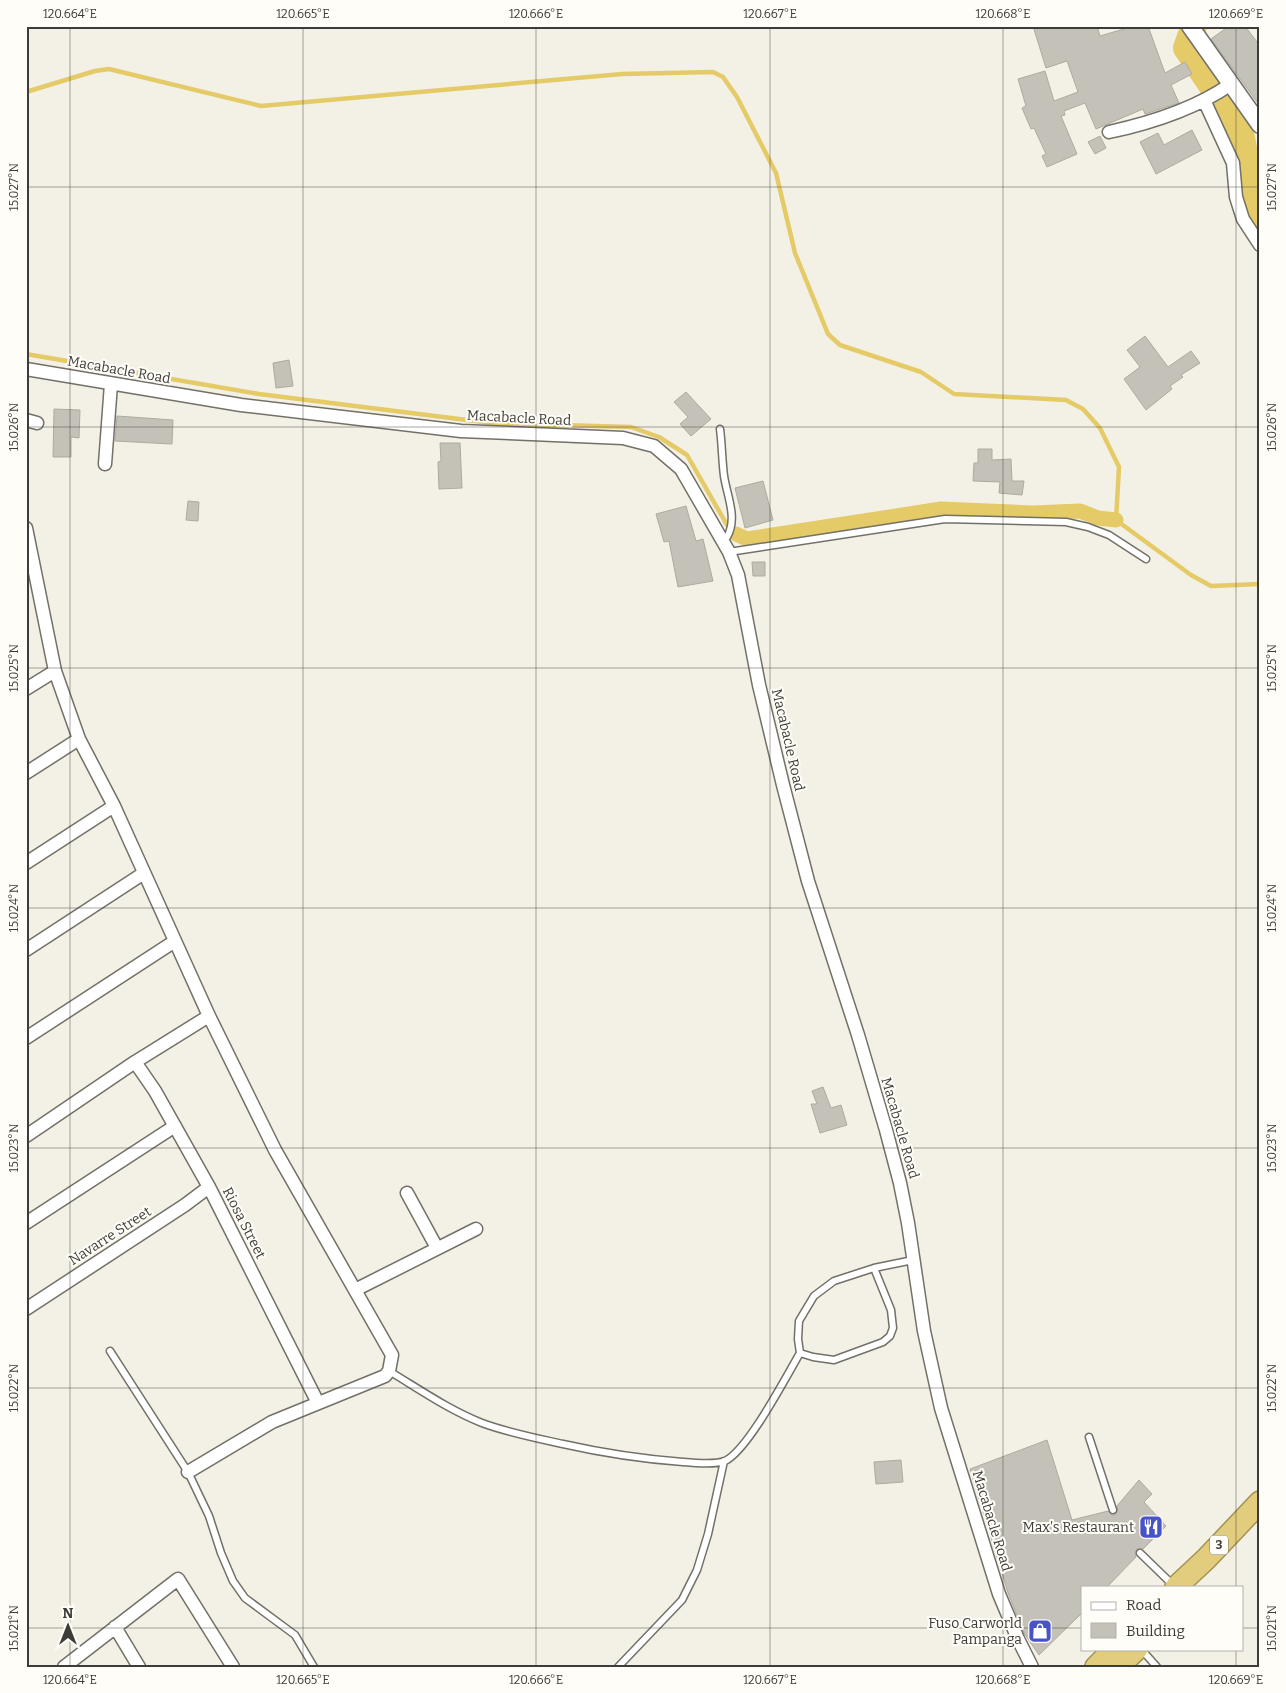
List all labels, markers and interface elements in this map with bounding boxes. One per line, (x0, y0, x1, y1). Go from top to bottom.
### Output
text: 120.664°E (43, 7, 97, 21)
text: 120.665°E (276, 7, 330, 21)
text: 120.666°E (509, 7, 563, 21)
text: 120.667°E (743, 7, 797, 21)
text: 120.668°E (976, 7, 1030, 21)
text: 120.669°E (1209, 7, 1263, 21)
text: 15.027°N (7, 162, 21, 211)
text: 15.027°N (1265, 162, 1279, 211)
street label: Macabacle Road (66, 353, 172, 387)
text: 15.026°N (7, 402, 21, 451)
text: 15.026°N (1265, 402, 1279, 451)
street label: Macabacle Road (466, 407, 572, 429)
text: 15.025°N (7, 643, 21, 692)
text: 15.025°N (1265, 643, 1279, 692)
street label: Macabacle Road (768, 687, 808, 793)
text: 15.024°N (7, 883, 21, 932)
text: 15.024°N (1265, 883, 1279, 932)
street label: Macabacle Road (877, 1075, 923, 1181)
text: 15.023°N (7, 1123, 21, 1172)
text: 15.023°N (1265, 1123, 1279, 1172)
street label: Riosa Street (219, 1184, 269, 1262)
street label: Navarre Street (66, 1203, 154, 1269)
text: 15.022°N (7, 1363, 21, 1412)
text: 15.022°N (1265, 1363, 1279, 1412)
street label: Macabacle Road (969, 1469, 1015, 1573)
restaurant icon: Max's Restaurant (1138, 1514, 1164, 1540)
place label: Max's Restaurant (1022, 1519, 1134, 1536)
road number: 3 (1210, 1536, 1228, 1554)
legend (1081, 1586, 1244, 1650)
text: Road (1126, 1596, 1161, 1614)
north arrow (42, 1600, 92, 1650)
text: 15.021°N (7, 1604, 21, 1651)
text: 15.021°N (1265, 1604, 1279, 1651)
text: N (63, 1605, 74, 1622)
place label: Fuso Carworld Pampanga (928, 1615, 1022, 1648)
shop icon: Fuso Carworld Pampanga (1027, 1618, 1053, 1644)
text: Building (1126, 1622, 1185, 1640)
text: 120.664°E (43, 1673, 97, 1687)
text: 120.665°E (276, 1673, 330, 1687)
text: 120.666°E (509, 1673, 563, 1687)
text: 120.667°E (743, 1673, 797, 1687)
text: 120.668°E (976, 1673, 1030, 1687)
text: 120.669°E (1209, 1673, 1263, 1687)

